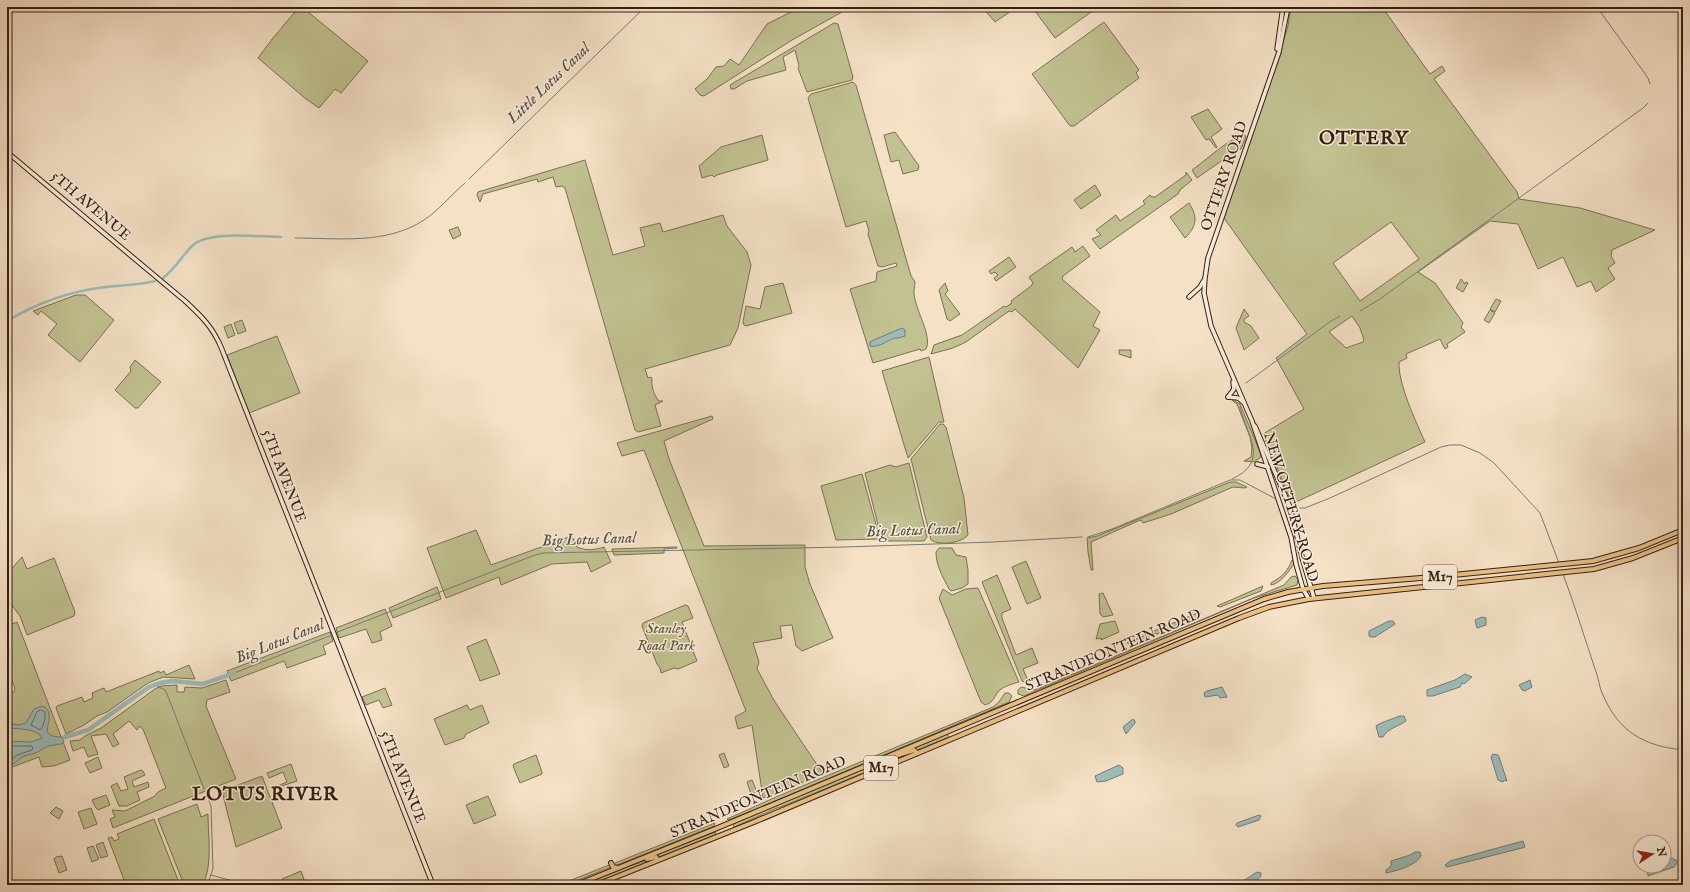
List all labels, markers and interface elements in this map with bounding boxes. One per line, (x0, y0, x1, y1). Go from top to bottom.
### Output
water label: Little Lotus Canal (503, 38, 596, 129)
street label: OTTERY ROAD (1196, 119, 1252, 233)
district label: OTTERY (1319, 127, 1409, 151)
street label: 5TH AVENUE (47, 167, 135, 245)
street label: 5TH AVENUE (258, 427, 310, 525)
street label: NEW OTTERY ROAD (1259, 430, 1323, 584)
water label: Big Lotus Canal (866, 519, 962, 543)
water label: Big Lotus Canal (542, 528, 638, 552)
road number: M17 (1423, 565, 1457, 589)
street label: STRANDFONTEIN ROAD (1022, 604, 1204, 696)
water label: Big Lotus Canal (233, 615, 329, 669)
park label: Stanley Road Park (637, 619, 695, 655)
street label: 5TH AVENUE (376, 728, 430, 826)
street label: STRANDFONTEIN ROAD (667, 751, 849, 843)
road number: M17 (864, 756, 898, 780)
district label: LOTUS RIVER (192, 783, 339, 807)
north arrow (1632, 834, 1672, 874)
text: N (1653, 845, 1669, 859)

